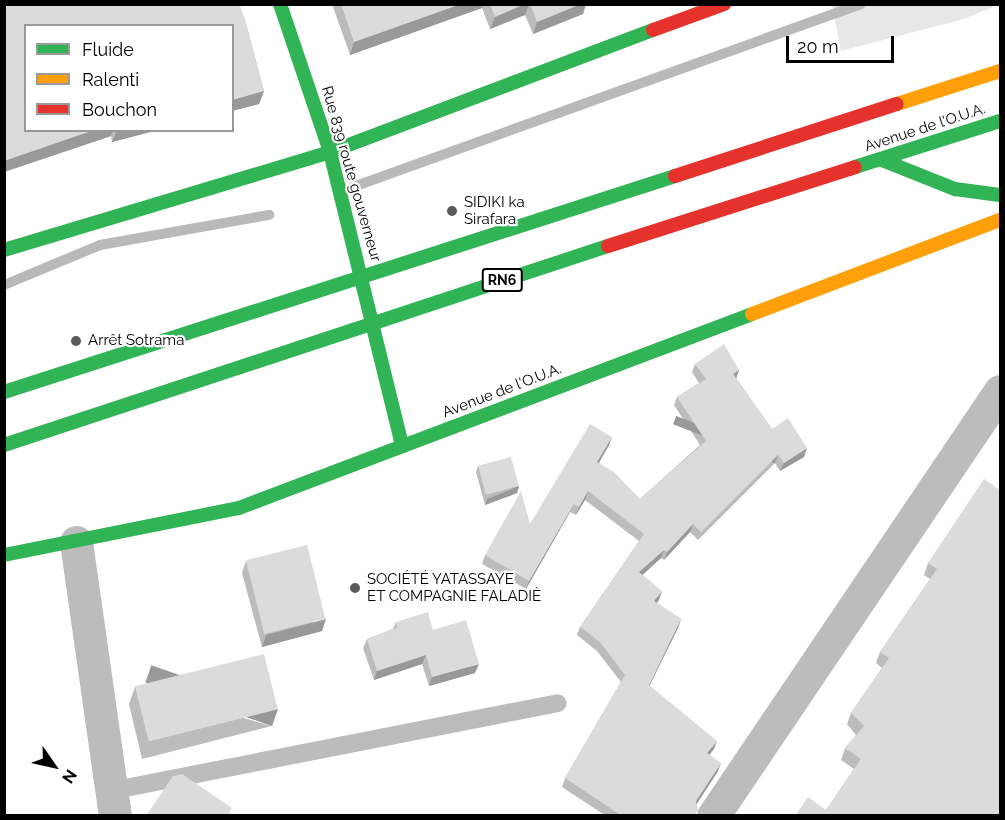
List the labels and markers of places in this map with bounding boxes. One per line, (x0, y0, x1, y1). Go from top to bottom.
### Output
place label: SIDIKI ka Sirafara (464, 193, 525, 228)
marker: SIDIKI ka Sirafara (445, 204, 459, 218)
place label: Arrêt Sotrama (88, 332, 184, 350)
marker: Arrêt Sotrama (69, 334, 83, 348)
place label: SOCIÉTÉ YATASSAYE ET COMPAGNIE FALADIÈ (367, 570, 542, 605)
marker: SOCIÉTÉ YATASSAYE ET COMPAGNIE FALADIÈ (348, 581, 362, 595)

